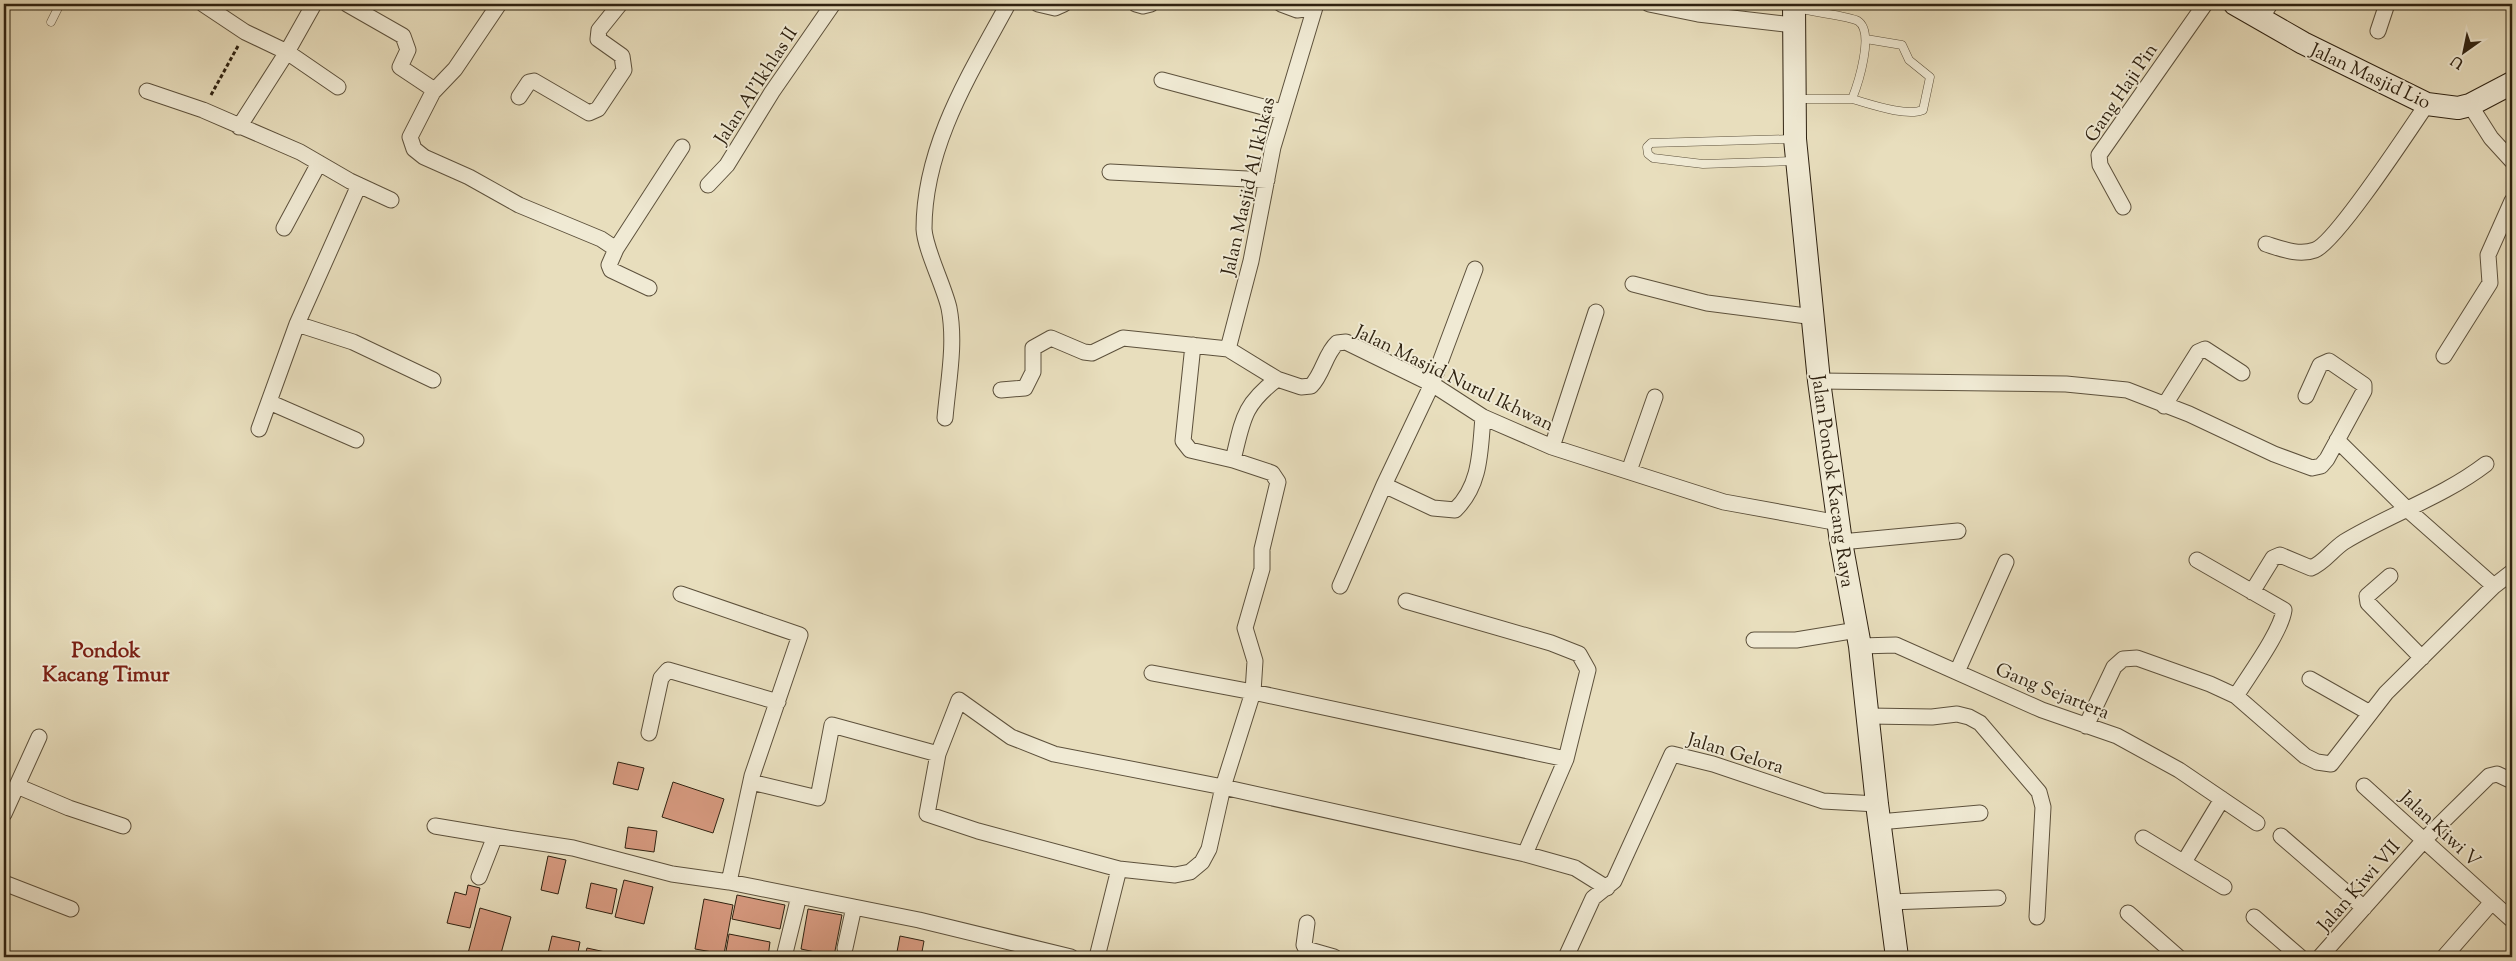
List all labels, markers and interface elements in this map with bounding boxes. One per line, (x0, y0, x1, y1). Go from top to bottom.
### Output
street label: Jalan Al'Ikhlas II (708, 22, 805, 151)
north arrow (2438, 28, 2488, 78)
street label: Jalan Masjid Lio (2304, 37, 2435, 117)
street label: Gang Haji Pin (2079, 39, 2165, 148)
text: U (2447, 49, 2468, 73)
street label: Jalan Masjid Al Ikhkas (1216, 95, 1283, 279)
street label: Jalan Masjid Nurul Ikhwan (1349, 319, 1558, 439)
street label: Jalan Pondok Kacang Raya (1803, 372, 1860, 590)
district label: Pondok Kacang Timur (42, 637, 170, 691)
street label: Gang Sejartera (1991, 657, 2113, 728)
street label: Jalan Gelora (1683, 727, 1787, 782)
street label: Jalan Kiwi V (2392, 785, 2486, 874)
street label: Jalan Kiwi VII (2312, 835, 2408, 939)

